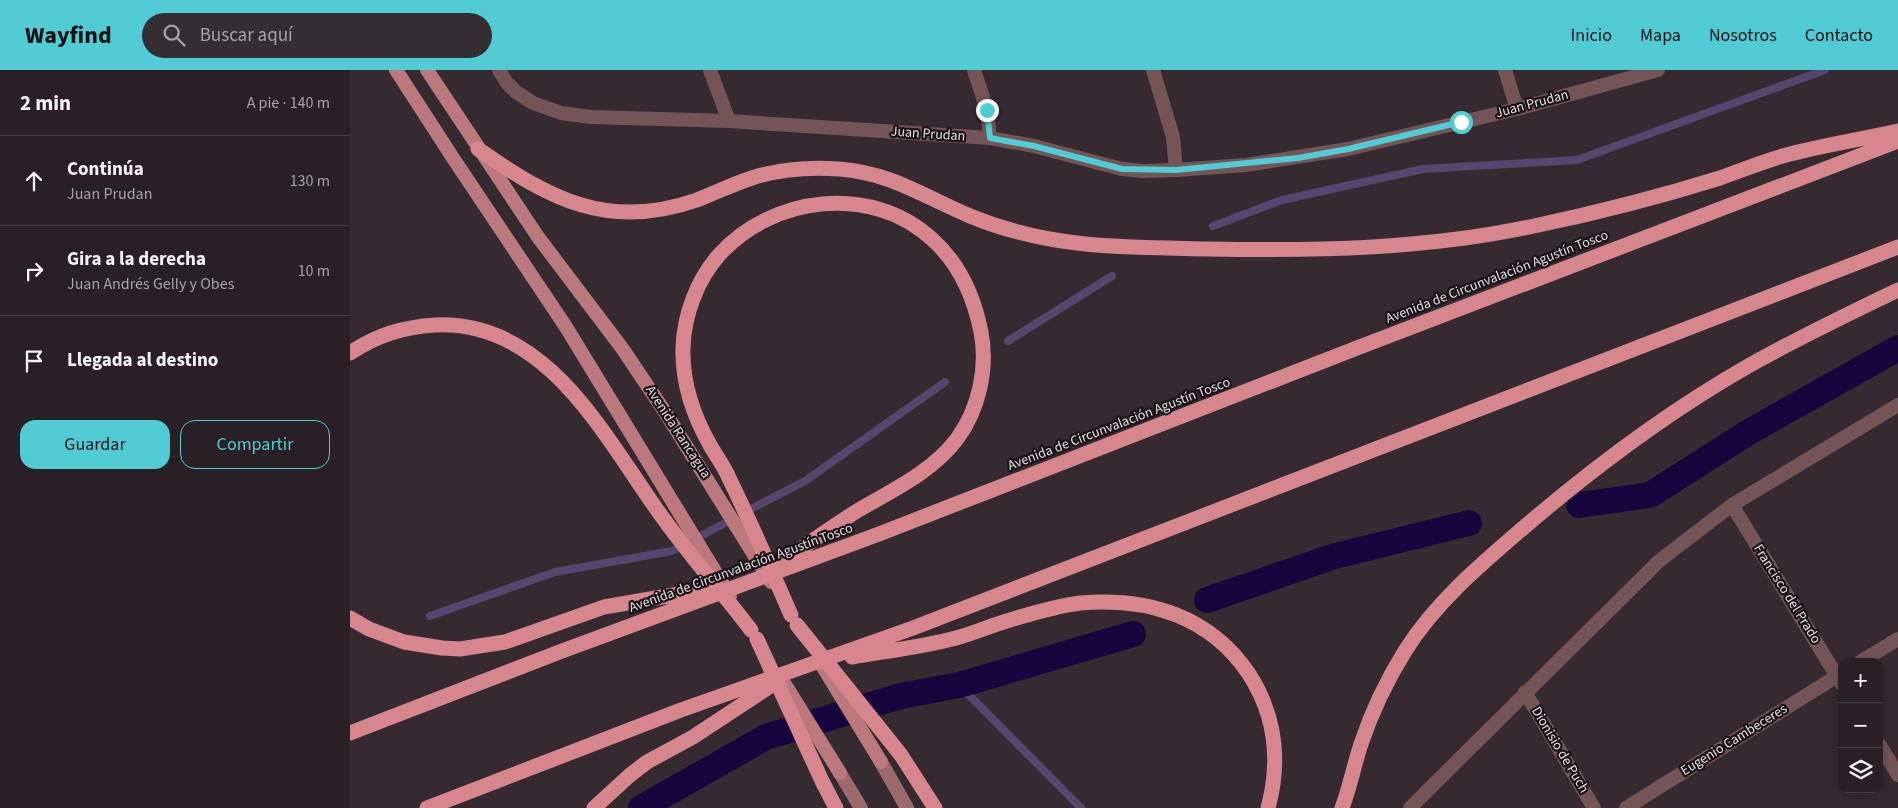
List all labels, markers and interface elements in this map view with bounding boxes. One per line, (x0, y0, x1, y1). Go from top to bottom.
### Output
search box (142, 13, 492, 58)
text: Wayfind (25, 18, 112, 53)
icon: search (160, 21, 188, 49)
text: Buscar aquí (200, 22, 293, 49)
text: Inicio (1571, 23, 1612, 48)
text: Mapa (1640, 23, 1681, 48)
text: Nosotros (1709, 23, 1777, 48)
text: Contacto (1805, 23, 1873, 48)
street label: Juan Prudan (1493, 85, 1571, 123)
text: 2 min (20, 88, 71, 118)
text: A pie · 140 m (247, 92, 330, 114)
route end (976, 99, 999, 122)
route start (1450, 111, 1473, 134)
street label: Juan Prudan (890, 121, 966, 147)
text: Continúa (67, 156, 144, 183)
icon: ahead (20, 167, 48, 195)
text: 130 m (290, 170, 330, 192)
text: Juan Prudan (67, 183, 152, 205)
street label: Avenida de Circunvalación Agustín Tosco (1383, 225, 1611, 329)
text: Gira a la derecha (67, 246, 206, 273)
icon: right (20, 257, 48, 285)
text: 10 m (298, 260, 330, 282)
text: Juan Andrés Gelly y Obes (67, 273, 234, 295)
icon: arrive (20, 347, 48, 375)
text: Llegada al destino (67, 347, 218, 374)
street label: Avenida de Circunvalación Agustín Tosco (1005, 372, 1233, 476)
street label: Avenida Rancagua (640, 382, 716, 482)
button: Guardar (20, 420, 170, 469)
button: Compartir (180, 420, 330, 469)
street label: Avenida de Circunvalación Agustín Tosco (626, 518, 856, 618)
street label: Francisco del Prado (1748, 540, 1826, 648)
map controls (1838, 658, 1883, 793)
button: + (1838, 658, 1883, 703)
street label: Eugenio Cambeceres (1677, 699, 1791, 781)
street label: Dionisio de Puch (1526, 703, 1594, 797)
button: − (1838, 703, 1883, 748)
button: layers (1838, 748, 1883, 793)

